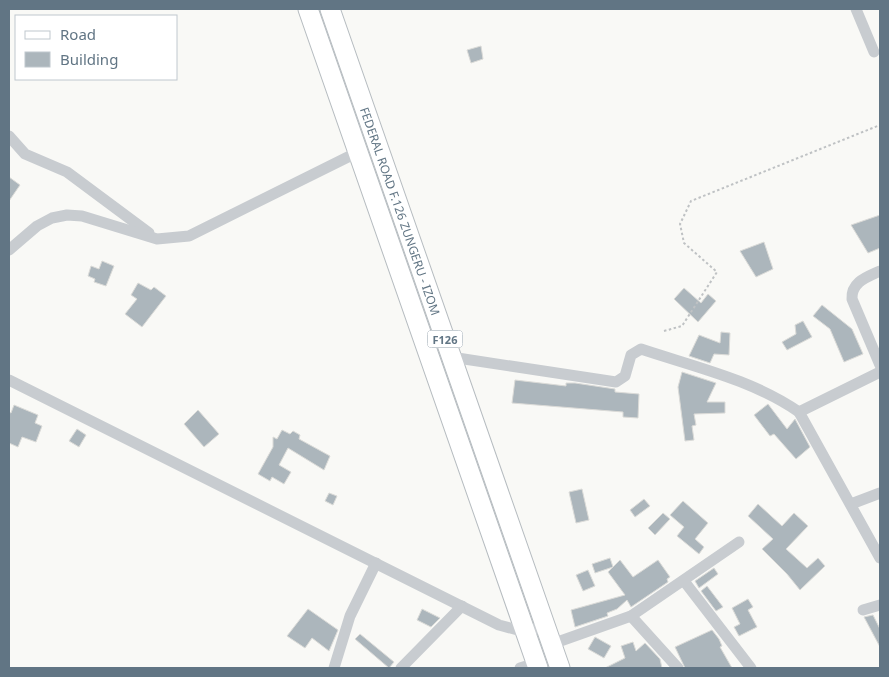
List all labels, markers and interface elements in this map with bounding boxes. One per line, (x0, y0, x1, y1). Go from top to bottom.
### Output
legend (15, 15, 178, 80)
text: Road (60, 24, 96, 44)
text: Building (60, 49, 118, 69)
street label: FEDERAL ROAD F.126 ZUNGERU - IZOM (356, 105, 445, 317)
road number: F126 (428, 330, 462, 348)

